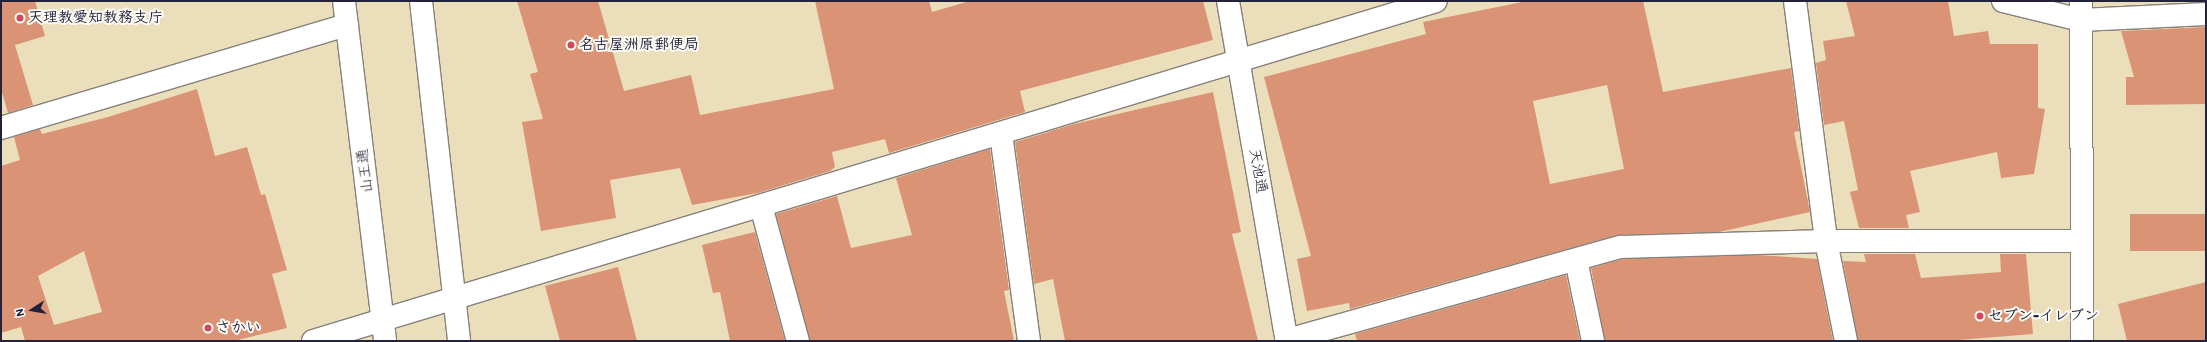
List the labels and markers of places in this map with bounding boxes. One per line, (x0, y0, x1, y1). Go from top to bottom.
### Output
place label: 天理教愛知教務支庁 (28, 9, 163, 27)
marker: 天理教愛知教務支庁 (15, 13, 25, 23)
place label: 名古屋洲原郵便局 (579, 36, 699, 54)
marker: 名古屋洲原郵便局 (566, 40, 576, 50)
place label: セブン-イレブン (1988, 307, 2099, 325)
marker: セブン-イレブン (1975, 311, 1985, 321)
place label: さかい (216, 319, 261, 337)
marker: さかい (203, 323, 213, 333)

